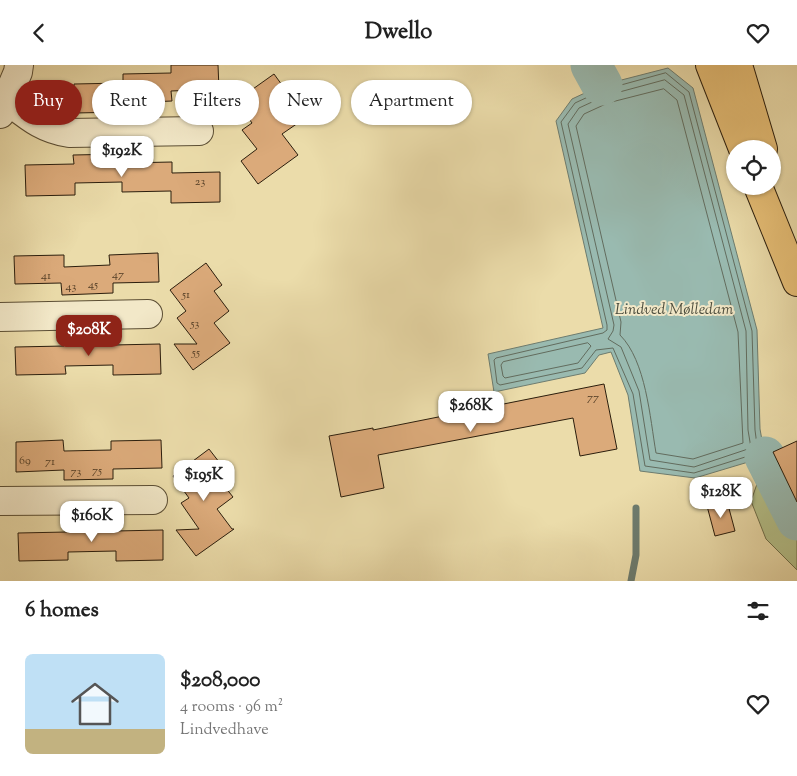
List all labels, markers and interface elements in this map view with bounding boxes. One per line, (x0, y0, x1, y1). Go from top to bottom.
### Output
text: Dwello (365, 17, 432, 49)
icon: back (25, 19, 53, 47)
icon: heart (744, 19, 772, 47)
chip: Buy (15, 80, 82, 125)
chip: Rent (92, 80, 165, 125)
chip: Filters (175, 80, 259, 125)
chip: New (269, 80, 341, 125)
chip: Apartment (351, 80, 472, 125)
pin: $192K (87, 135, 157, 178)
text: $192K (102, 140, 142, 163)
map controls (726, 140, 781, 195)
button: locate (726, 140, 781, 195)
house number: 23 (195, 173, 205, 191)
house number: 47 (112, 266, 124, 284)
house number: 41 (41, 267, 51, 285)
house number: 45 (88, 276, 98, 294)
house number: 43 (66, 278, 77, 296)
house number: 51 (181, 286, 190, 304)
water label: Lindved Mølledam (615, 299, 733, 322)
pin: $208K (54, 315, 124, 357)
house number: 53 (190, 315, 200, 333)
text: $208K (67, 319, 111, 342)
house number: 55 (191, 344, 200, 362)
house number: 77 (587, 389, 599, 407)
pin: $268K (436, 391, 506, 433)
text: $268K (449, 395, 493, 418)
house number: 69 (19, 452, 31, 470)
house number: 71 (45, 453, 55, 471)
pin: $195K (169, 459, 239, 502)
house number: 75 (92, 462, 102, 480)
house number: 73 (71, 463, 82, 481)
text: $195K (185, 464, 223, 487)
pin: $128K (686, 477, 756, 519)
text: $128K (700, 481, 742, 504)
pin: $160K (57, 501, 127, 543)
text: $160K (71, 505, 113, 528)
text: 6 homes (25, 596, 99, 626)
icon: filters (744, 597, 772, 625)
text: $208,000 (180, 666, 260, 696)
icon: home (65, 674, 125, 734)
icon: heart (744, 690, 772, 718)
text: 4 rooms · 96 m² (180, 696, 283, 719)
text: Lindvedhave (180, 719, 269, 742)

